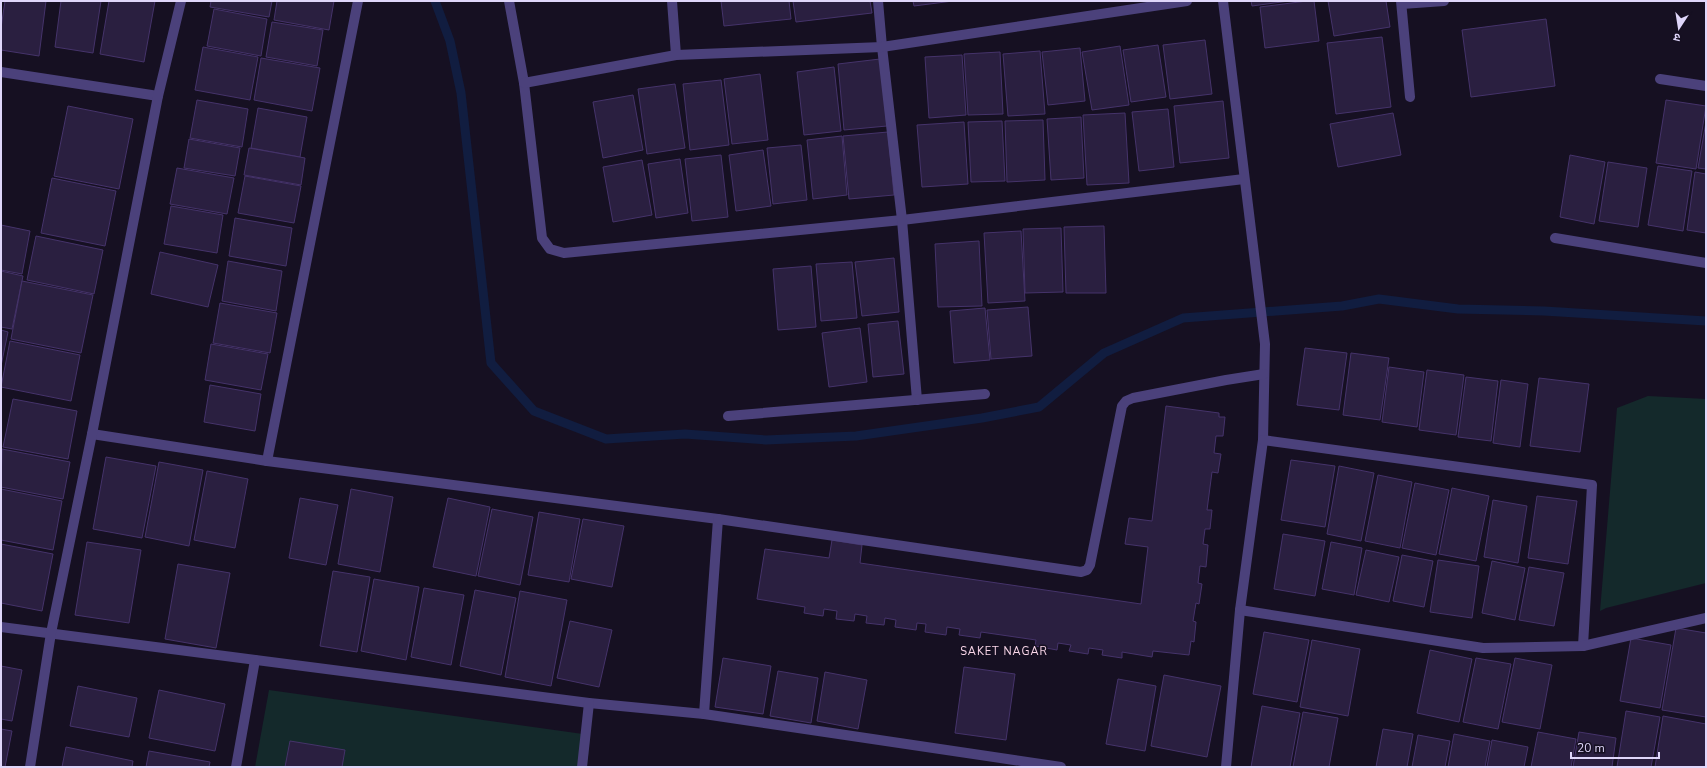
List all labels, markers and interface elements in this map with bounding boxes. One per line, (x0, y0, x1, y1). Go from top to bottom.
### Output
north arrow (1659, 8, 1699, 48)
text: उ (1672, 29, 1682, 45)
district label: SAKET NAGAR (960, 644, 1048, 659)
scale bar (1571, 734, 1659, 760)
text: 20 m (1577, 740, 1605, 756)

